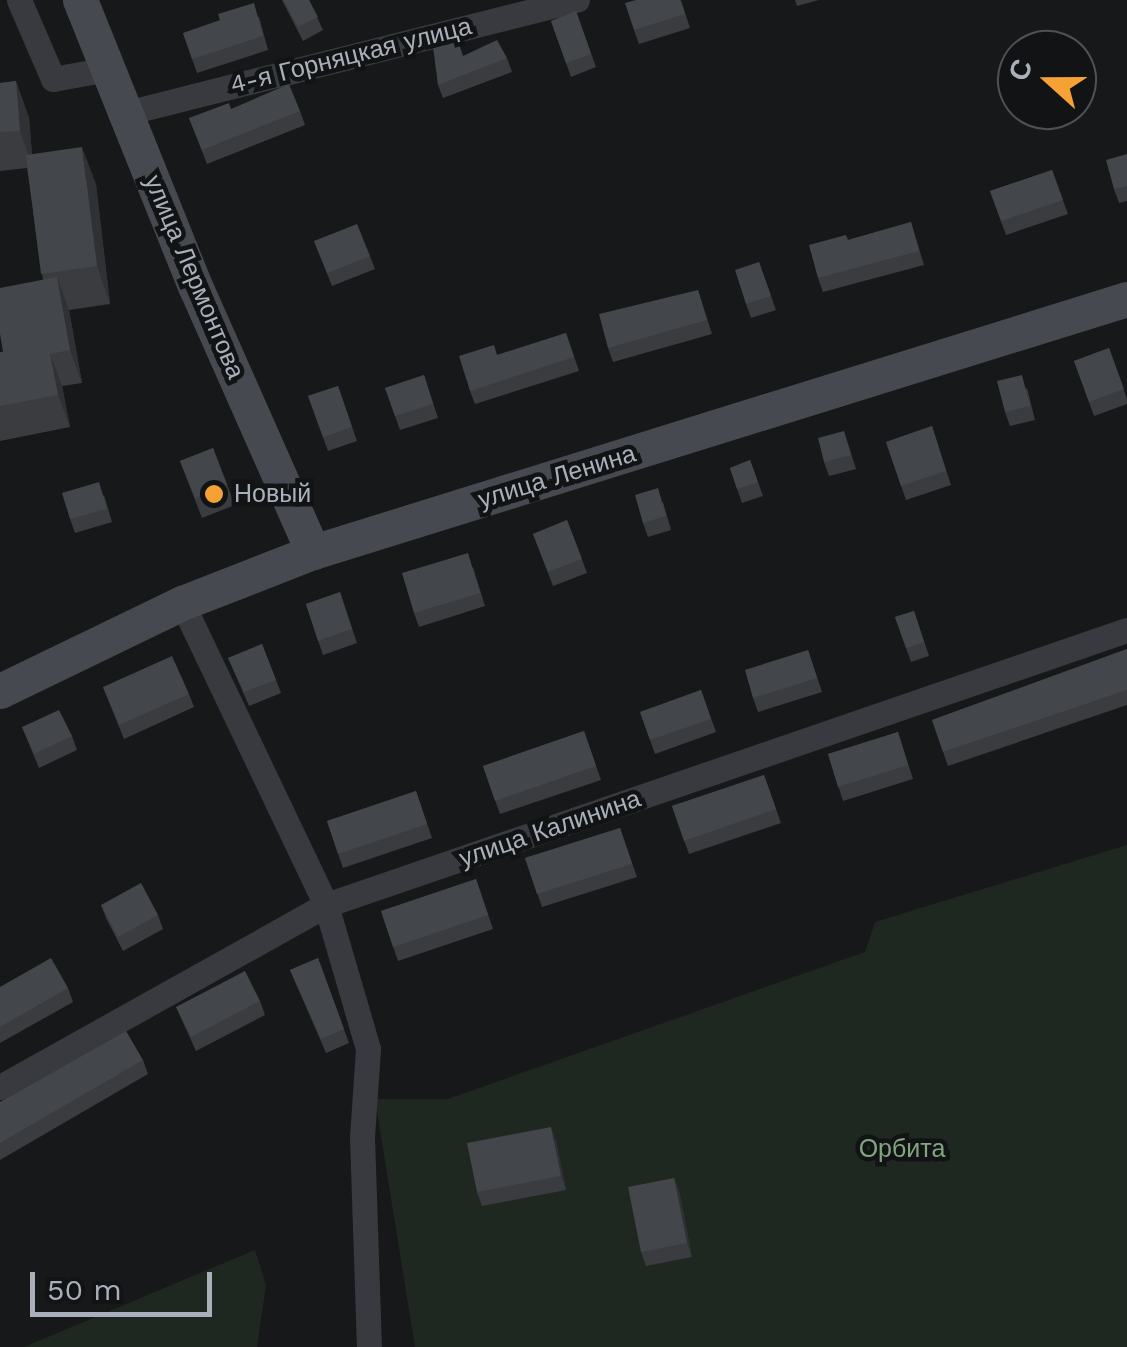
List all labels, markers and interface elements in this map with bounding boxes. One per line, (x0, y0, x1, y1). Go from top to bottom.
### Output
street label: 4-я Горняцкая улица (227, 11, 475, 101)
north arrow (997, 30, 1097, 130)
text: С (1001, 54, 1039, 85)
street label: улица Лермонтова (138, 171, 250, 383)
street label: улица Ленина (475, 439, 639, 515)
place label: Новый (234, 479, 311, 509)
marker: Новый (203, 483, 225, 505)
street label: улица Калинина (455, 784, 645, 874)
park label: Орбита (859, 1134, 945, 1164)
scale bar (35, 1252, 218, 1314)
text: 50 m (47, 1272, 122, 1307)

